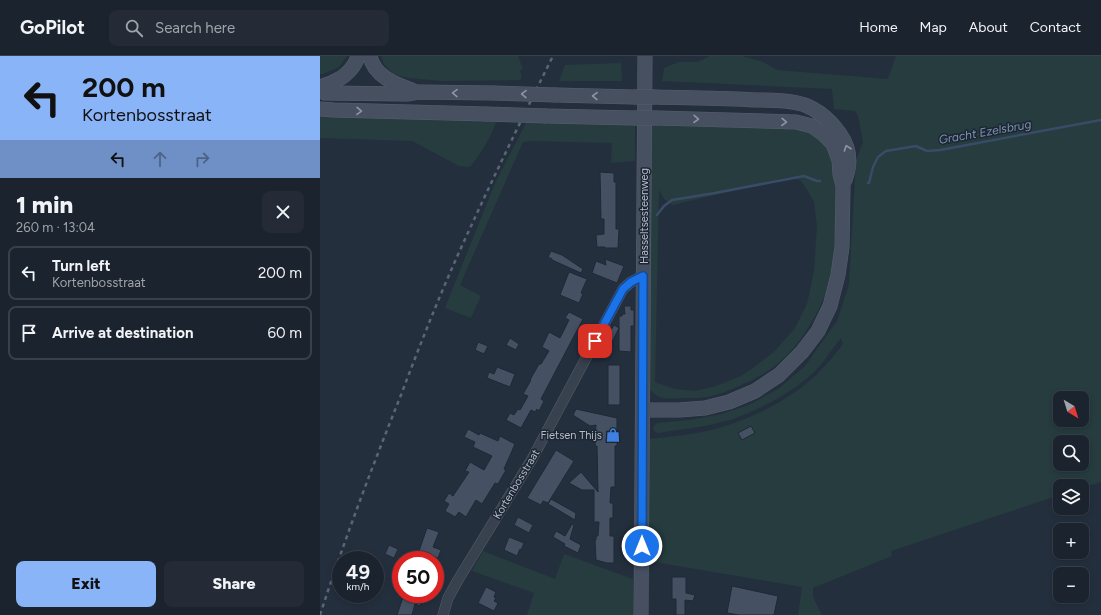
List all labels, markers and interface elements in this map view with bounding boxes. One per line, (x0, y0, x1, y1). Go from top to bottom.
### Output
search box (109, 10, 389, 46)
text: GoPilot (20, 16, 85, 39)
icon: search (123, 17, 145, 39)
text: Search here (155, 19, 235, 37)
text: Home (859, 19, 898, 36)
text: Map (920, 19, 947, 36)
text: About (969, 19, 1008, 36)
text: Contact (1030, 19, 1081, 36)
text: 200 m (82, 70, 166, 104)
icon: left (16, 72, 68, 124)
one-way arrow (452, 88, 458, 97)
one-way arrow (521, 90, 527, 98)
one-way arrow (592, 92, 598, 100)
text: Kortenbosstraat (82, 104, 212, 126)
one-way arrow (356, 107, 362, 115)
one-way arrow (693, 115, 699, 123)
one-way arrow (781, 117, 787, 126)
water label: Gracht Ezelsbrug (938, 117, 1032, 147)
one-way arrow (843, 145, 852, 152)
icon: left (107, 148, 129, 170)
icon: ahead (149, 148, 171, 170)
icon: right (191, 148, 213, 170)
street label: Hasseltsesteenweg (638, 168, 651, 264)
text: 1 min (16, 190, 73, 219)
button: close (262, 191, 304, 233)
text: 260 m · 13:04 (16, 220, 95, 235)
text: Turn left (52, 257, 110, 275)
icon: left (18, 262, 40, 284)
text: 200 m (258, 264, 302, 282)
text: Kortenbosstraat (52, 275, 146, 290)
icon: arrive (18, 322, 40, 344)
text: Arrive at destination (52, 324, 193, 342)
text: 60 m (267, 324, 302, 342)
pin (578, 324, 612, 358)
icon: arrive (584, 330, 606, 352)
north arrow (1053, 391, 1089, 427)
map controls (1053, 391, 1089, 603)
shop icon: Fietsen Thijs (605, 427, 621, 443)
place label: Fietsen Thijs (540, 429, 602, 442)
button: search (1053, 435, 1089, 471)
street label: Kortenbosstraat (490, 447, 542, 522)
button: layers (1053, 479, 1089, 515)
button: + (1053, 523, 1089, 559)
position arrow (621, 525, 663, 567)
speed limit sign: 50 (392, 551, 444, 603)
text: 49 (346, 560, 370, 584)
button: Exit (16, 561, 156, 607)
button: Share (164, 561, 304, 607)
button: − (1053, 567, 1089, 603)
text: km/h (347, 580, 369, 593)

